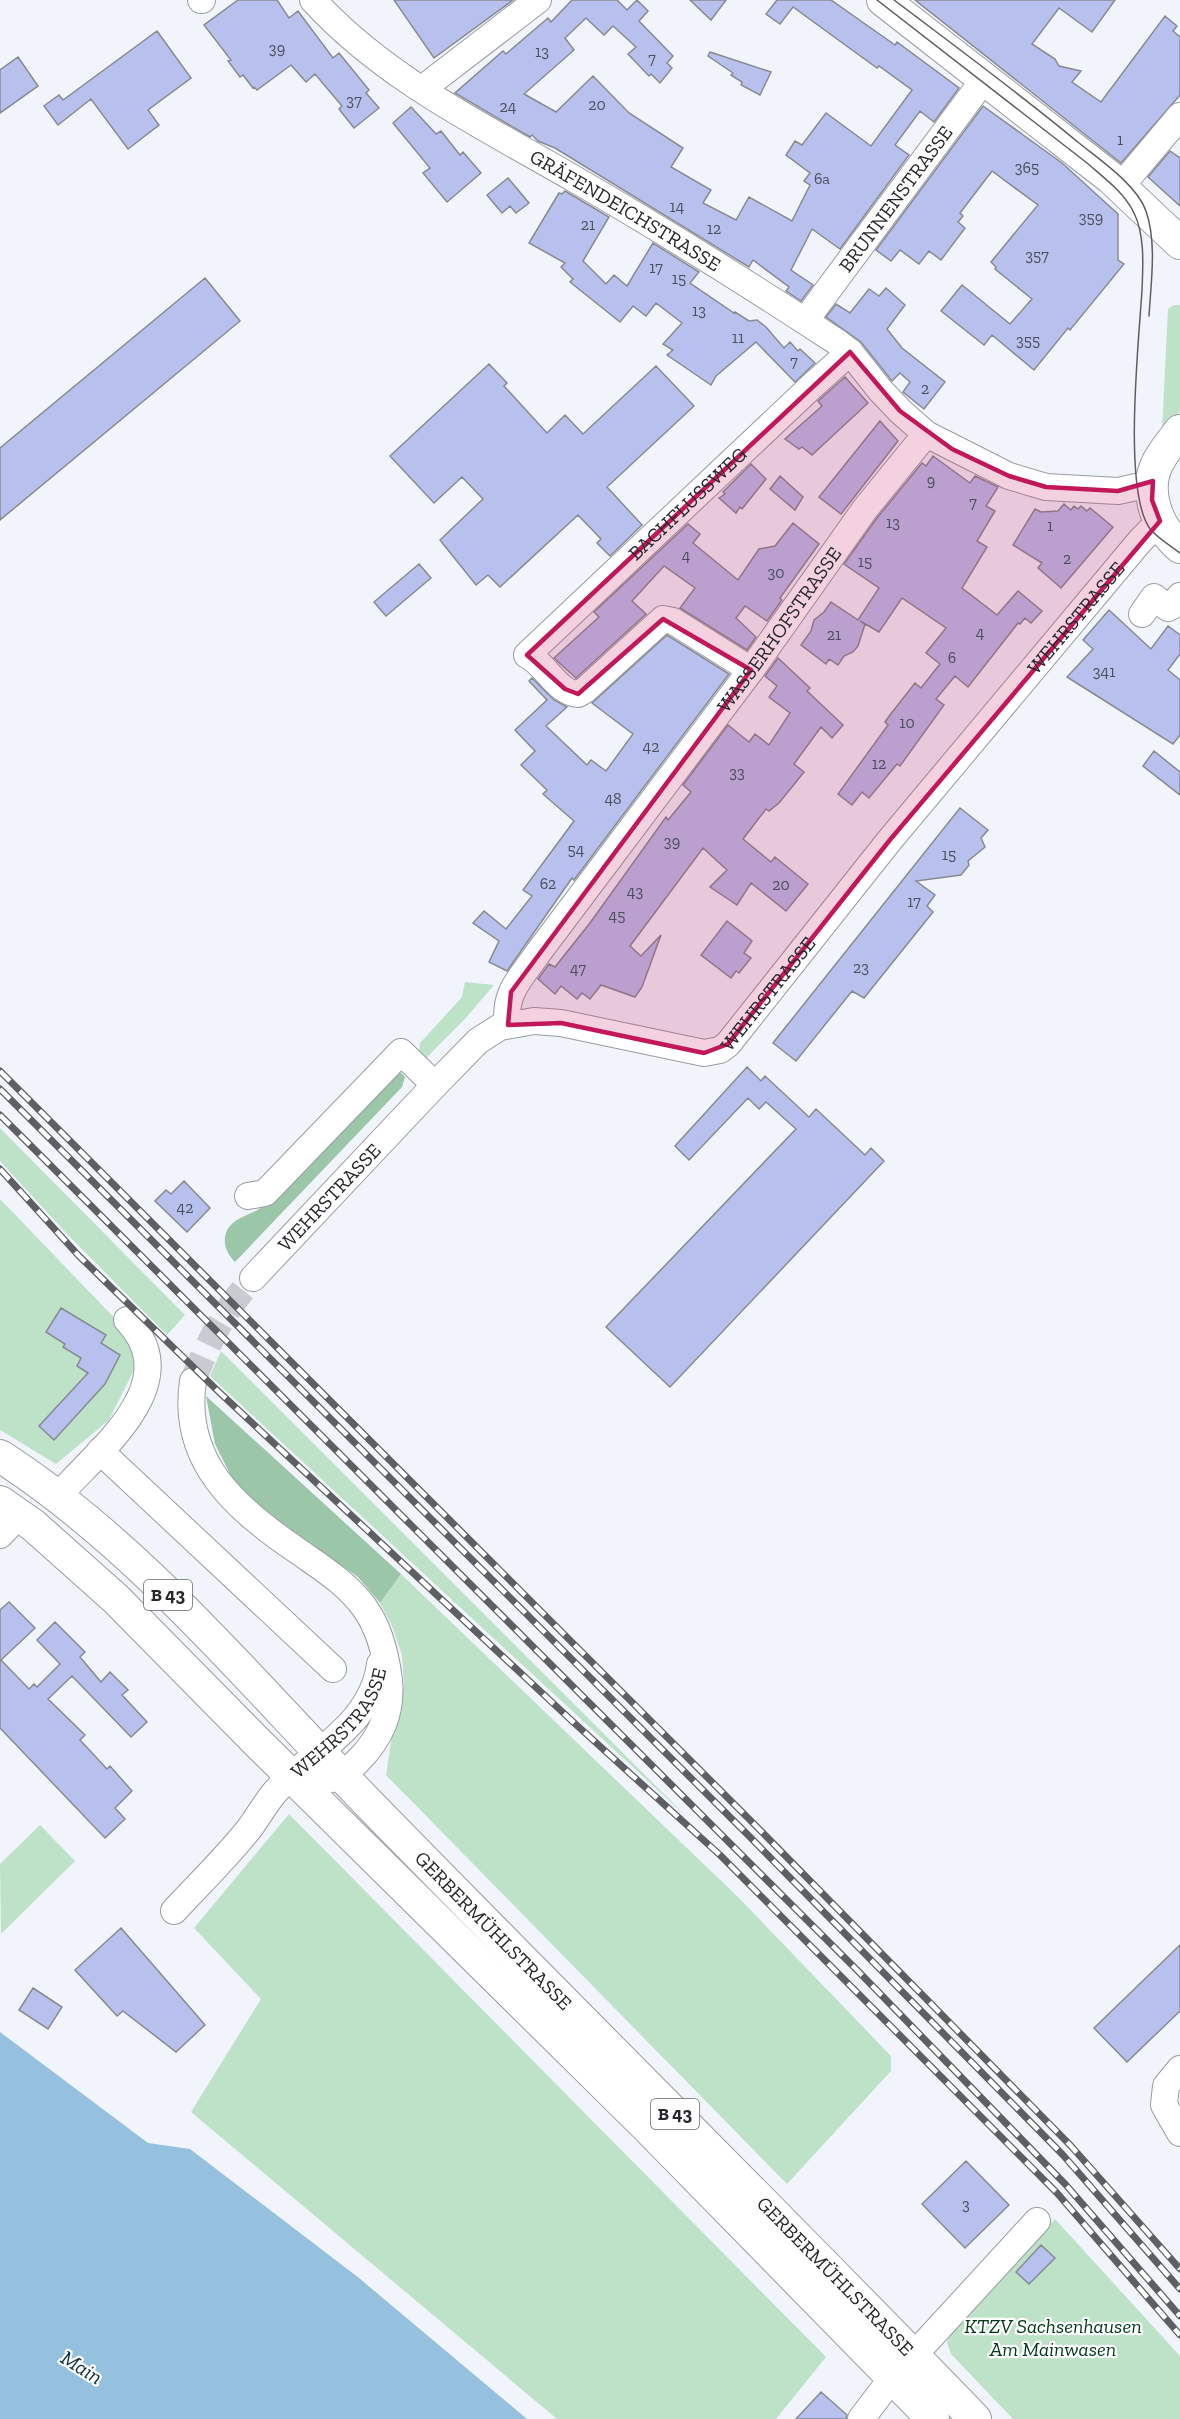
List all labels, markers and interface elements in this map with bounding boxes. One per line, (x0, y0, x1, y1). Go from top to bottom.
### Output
house number: 39 (269, 39, 285, 58)
house number: 13 (535, 42, 549, 61)
house number: 7 (648, 49, 656, 68)
house number: 37 (346, 91, 362, 110)
house number: 20 (588, 95, 606, 114)
house number: 24 (500, 97, 517, 116)
street label: BRUNNENSTRASSE (833, 121, 958, 277)
house number: 1 (1117, 130, 1123, 149)
street label: GRÄFENDEICHSTRASSE (526, 144, 725, 276)
house number: 365 (1015, 158, 1039, 177)
house number: 6a (814, 169, 830, 188)
house number: 14 (670, 197, 685, 216)
house number: 359 (1079, 208, 1103, 227)
house number: 21 (581, 215, 595, 234)
house number: 12 (707, 219, 721, 238)
house number: 357 (1025, 246, 1049, 265)
house number: 17 (649, 258, 663, 277)
house number: 15 (672, 269, 686, 288)
house number: 13 (692, 301, 706, 320)
house number: 11 (732, 328, 744, 347)
house number: 355 (1016, 331, 1040, 350)
house number: 7 (790, 352, 798, 371)
house number: 2 (921, 379, 929, 398)
street label: BACHFLUSSWEG (623, 442, 752, 565)
house number: 9 (927, 471, 935, 490)
house number: 7 (969, 493, 977, 512)
house number: 13 (886, 513, 900, 532)
house number: 1 (1047, 516, 1053, 535)
street label: WASSERHOFSTRASSE (711, 542, 846, 717)
house number: 4 (682, 546, 691, 565)
house number: 2 (1063, 549, 1071, 568)
house number: 15 (858, 552, 872, 571)
street label: WEHRSTRASSE (1022, 557, 1130, 679)
house number: 30 (767, 563, 785, 582)
house number: 4 (976, 623, 985, 642)
house number: 21 (827, 625, 841, 644)
house number: 6 (948, 648, 956, 667)
house number: 341 (1093, 662, 1115, 681)
house number: 10 (899, 713, 915, 732)
house number: 42 (643, 737, 659, 756)
house number: 12 (872, 754, 886, 773)
house number: 33 (729, 763, 745, 782)
house number: 48 (604, 789, 622, 808)
house number: 39 (664, 832, 680, 851)
house number: 54 (568, 840, 585, 859)
house number: 15 (942, 845, 956, 864)
house number: 62 (540, 874, 556, 893)
house number: 20 (772, 875, 790, 894)
house number: 43 (627, 882, 643, 901)
house number: 17 (907, 892, 921, 911)
house number: 45 (609, 906, 625, 925)
street label: WEHRSTRASSE (715, 932, 821, 1056)
house number: 23 (853, 958, 869, 977)
house number: 47 (570, 959, 586, 978)
street label: WEHRSTRASSE (273, 1138, 386, 1256)
house number: 42 (177, 1198, 193, 1217)
road number: B 43 (144, 1580, 192, 1610)
street label: WEHRSTRASSE (286, 1665, 391, 1783)
street label: GERBERMÜHLSTRASSE (410, 1846, 577, 2015)
road number: B 43 (651, 2099, 699, 2129)
street label: GERBERMÜHLSTRASSE (752, 2191, 919, 2361)
house number: 3 (962, 2195, 970, 2214)
park label: KTZV Sachsenhausen Am Mainwasen (964, 2314, 1142, 2361)
water label: Main (57, 2345, 107, 2389)

